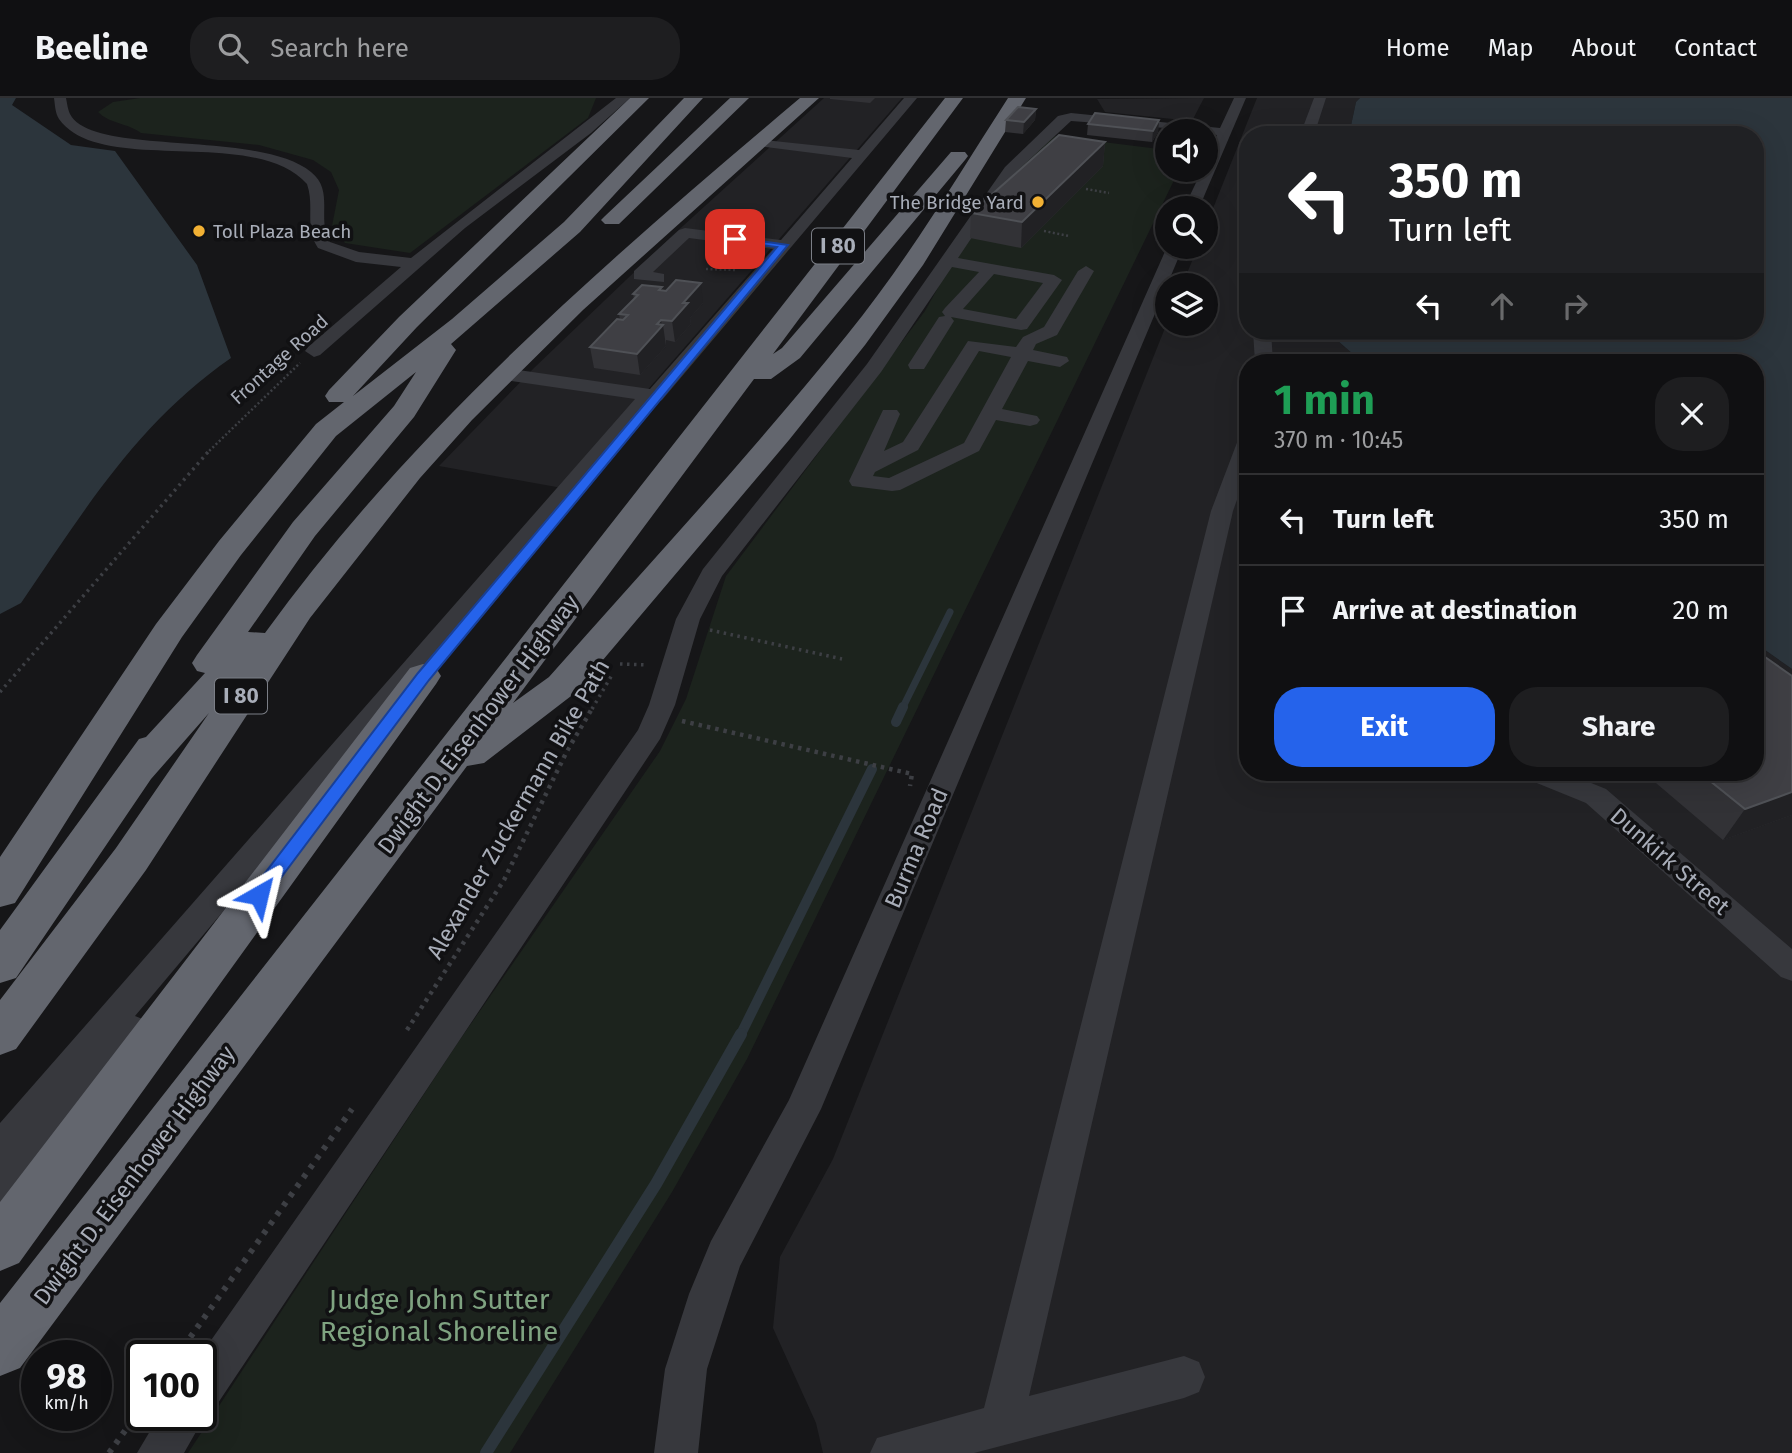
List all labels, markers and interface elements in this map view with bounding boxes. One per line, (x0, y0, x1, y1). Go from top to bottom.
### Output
search box (190, 17, 680, 80)
text: Beeline (35, 28, 148, 68)
icon: search (214, 29, 252, 67)
text: Search here (270, 33, 409, 64)
text: Home (1386, 34, 1450, 62)
text: Map (1488, 34, 1534, 62)
text: About (1572, 34, 1636, 62)
text: Contact (1674, 34, 1757, 62)
map controls (1155, 119, 1218, 336)
button: sound (1155, 119, 1218, 182)
text: 350 m (1389, 151, 1522, 210)
icon: left (1274, 154, 1365, 245)
place label: The Bridge Yard (890, 191, 1024, 214)
marker: The Bridge Yard (1030, 194, 1046, 210)
button: search (1155, 196, 1218, 259)
pin (705, 209, 765, 269)
text: Turn left (1389, 211, 1511, 249)
place label: Toll Plaza Beach (213, 220, 351, 243)
icon: arrive (716, 220, 754, 258)
marker: Toll Plaza Beach (191, 223, 207, 239)
road number: I 80 (812, 228, 864, 264)
button: layers (1155, 273, 1218, 336)
icon: left (1410, 287, 1448, 325)
icon: ahead (1483, 287, 1521, 325)
icon: right (1556, 287, 1594, 325)
street label: Frontage Road (226, 310, 333, 409)
text: 1 min (1274, 375, 1375, 425)
button: close (1655, 377, 1729, 451)
text: 370 m · 10:45 (1274, 426, 1403, 454)
icon: left (1274, 501, 1312, 539)
text: Turn left (1333, 504, 1434, 535)
text: 350 m (1659, 504, 1729, 535)
street label: Dwight D. Eisenhower Highway (371, 588, 585, 859)
icon: arrive (1274, 592, 1312, 630)
text: Arrive at destination (1333, 595, 1577, 626)
text: 20 m (1672, 595, 1729, 626)
street label: Alexander Zuckermann Bike Path (421, 654, 615, 964)
road number: I 80 (215, 678, 267, 714)
button: Exit (1274, 687, 1495, 767)
button: Share (1509, 687, 1729, 767)
street label: Burma Road (878, 784, 954, 912)
street label: Dunkirk Street (1605, 802, 1736, 921)
position arrow (222, 858, 296, 932)
street label: Dwight D. Eisenhower Highway (27, 1039, 241, 1310)
park label: Judge John Sutter Regional Shoreline (320, 1283, 558, 1348)
speed limit sign: 100 (126, 1340, 217, 1431)
text: 98 (47, 1355, 86, 1397)
text: km/h (44, 1392, 89, 1414)

